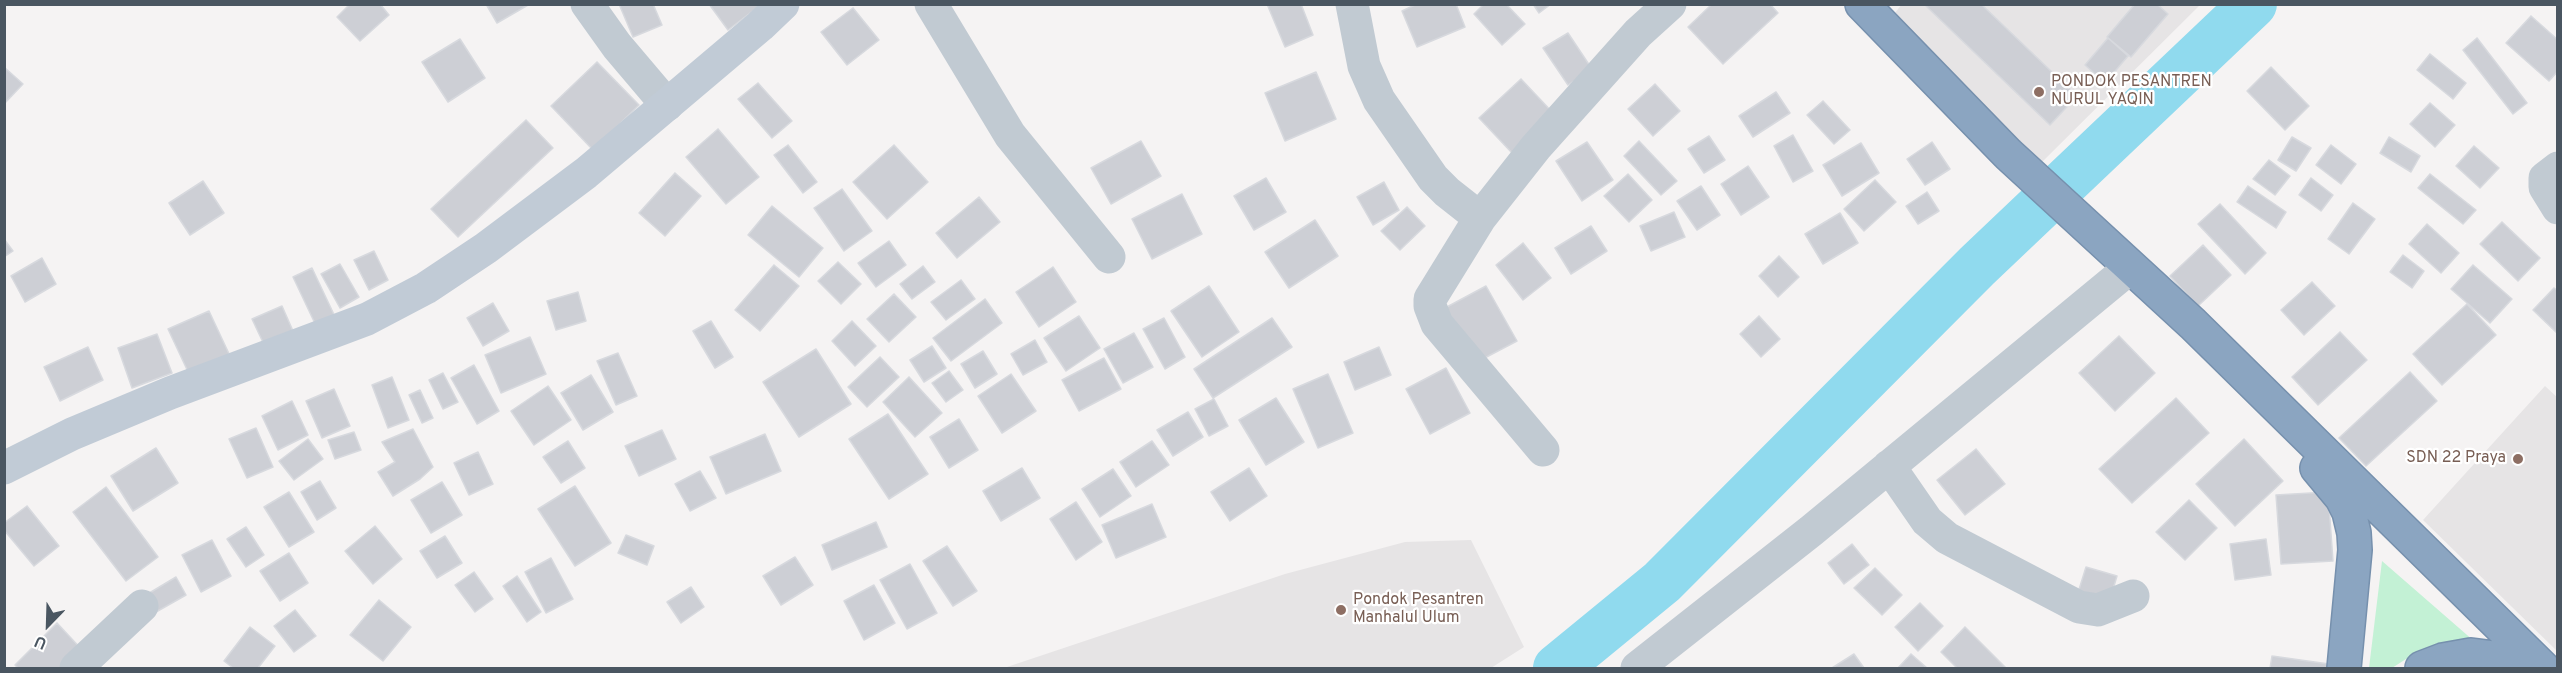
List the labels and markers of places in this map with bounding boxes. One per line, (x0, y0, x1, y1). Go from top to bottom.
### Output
place label: PONDOK PESANTREN NURUL YAQIN (2051, 73, 2212, 111)
marker: PONDOK PESANTREN NURUL YAQIN (2032, 85, 2046, 99)
place label: SDN 22 Praya (2406, 449, 2506, 469)
marker: SDN 22 Praya (2511, 452, 2525, 466)
place label: Pondok Pesantren Manhalul Ulum (1353, 591, 1484, 629)
marker: Pondok Pesantren Manhalul Ulum (1334, 603, 1348, 617)

